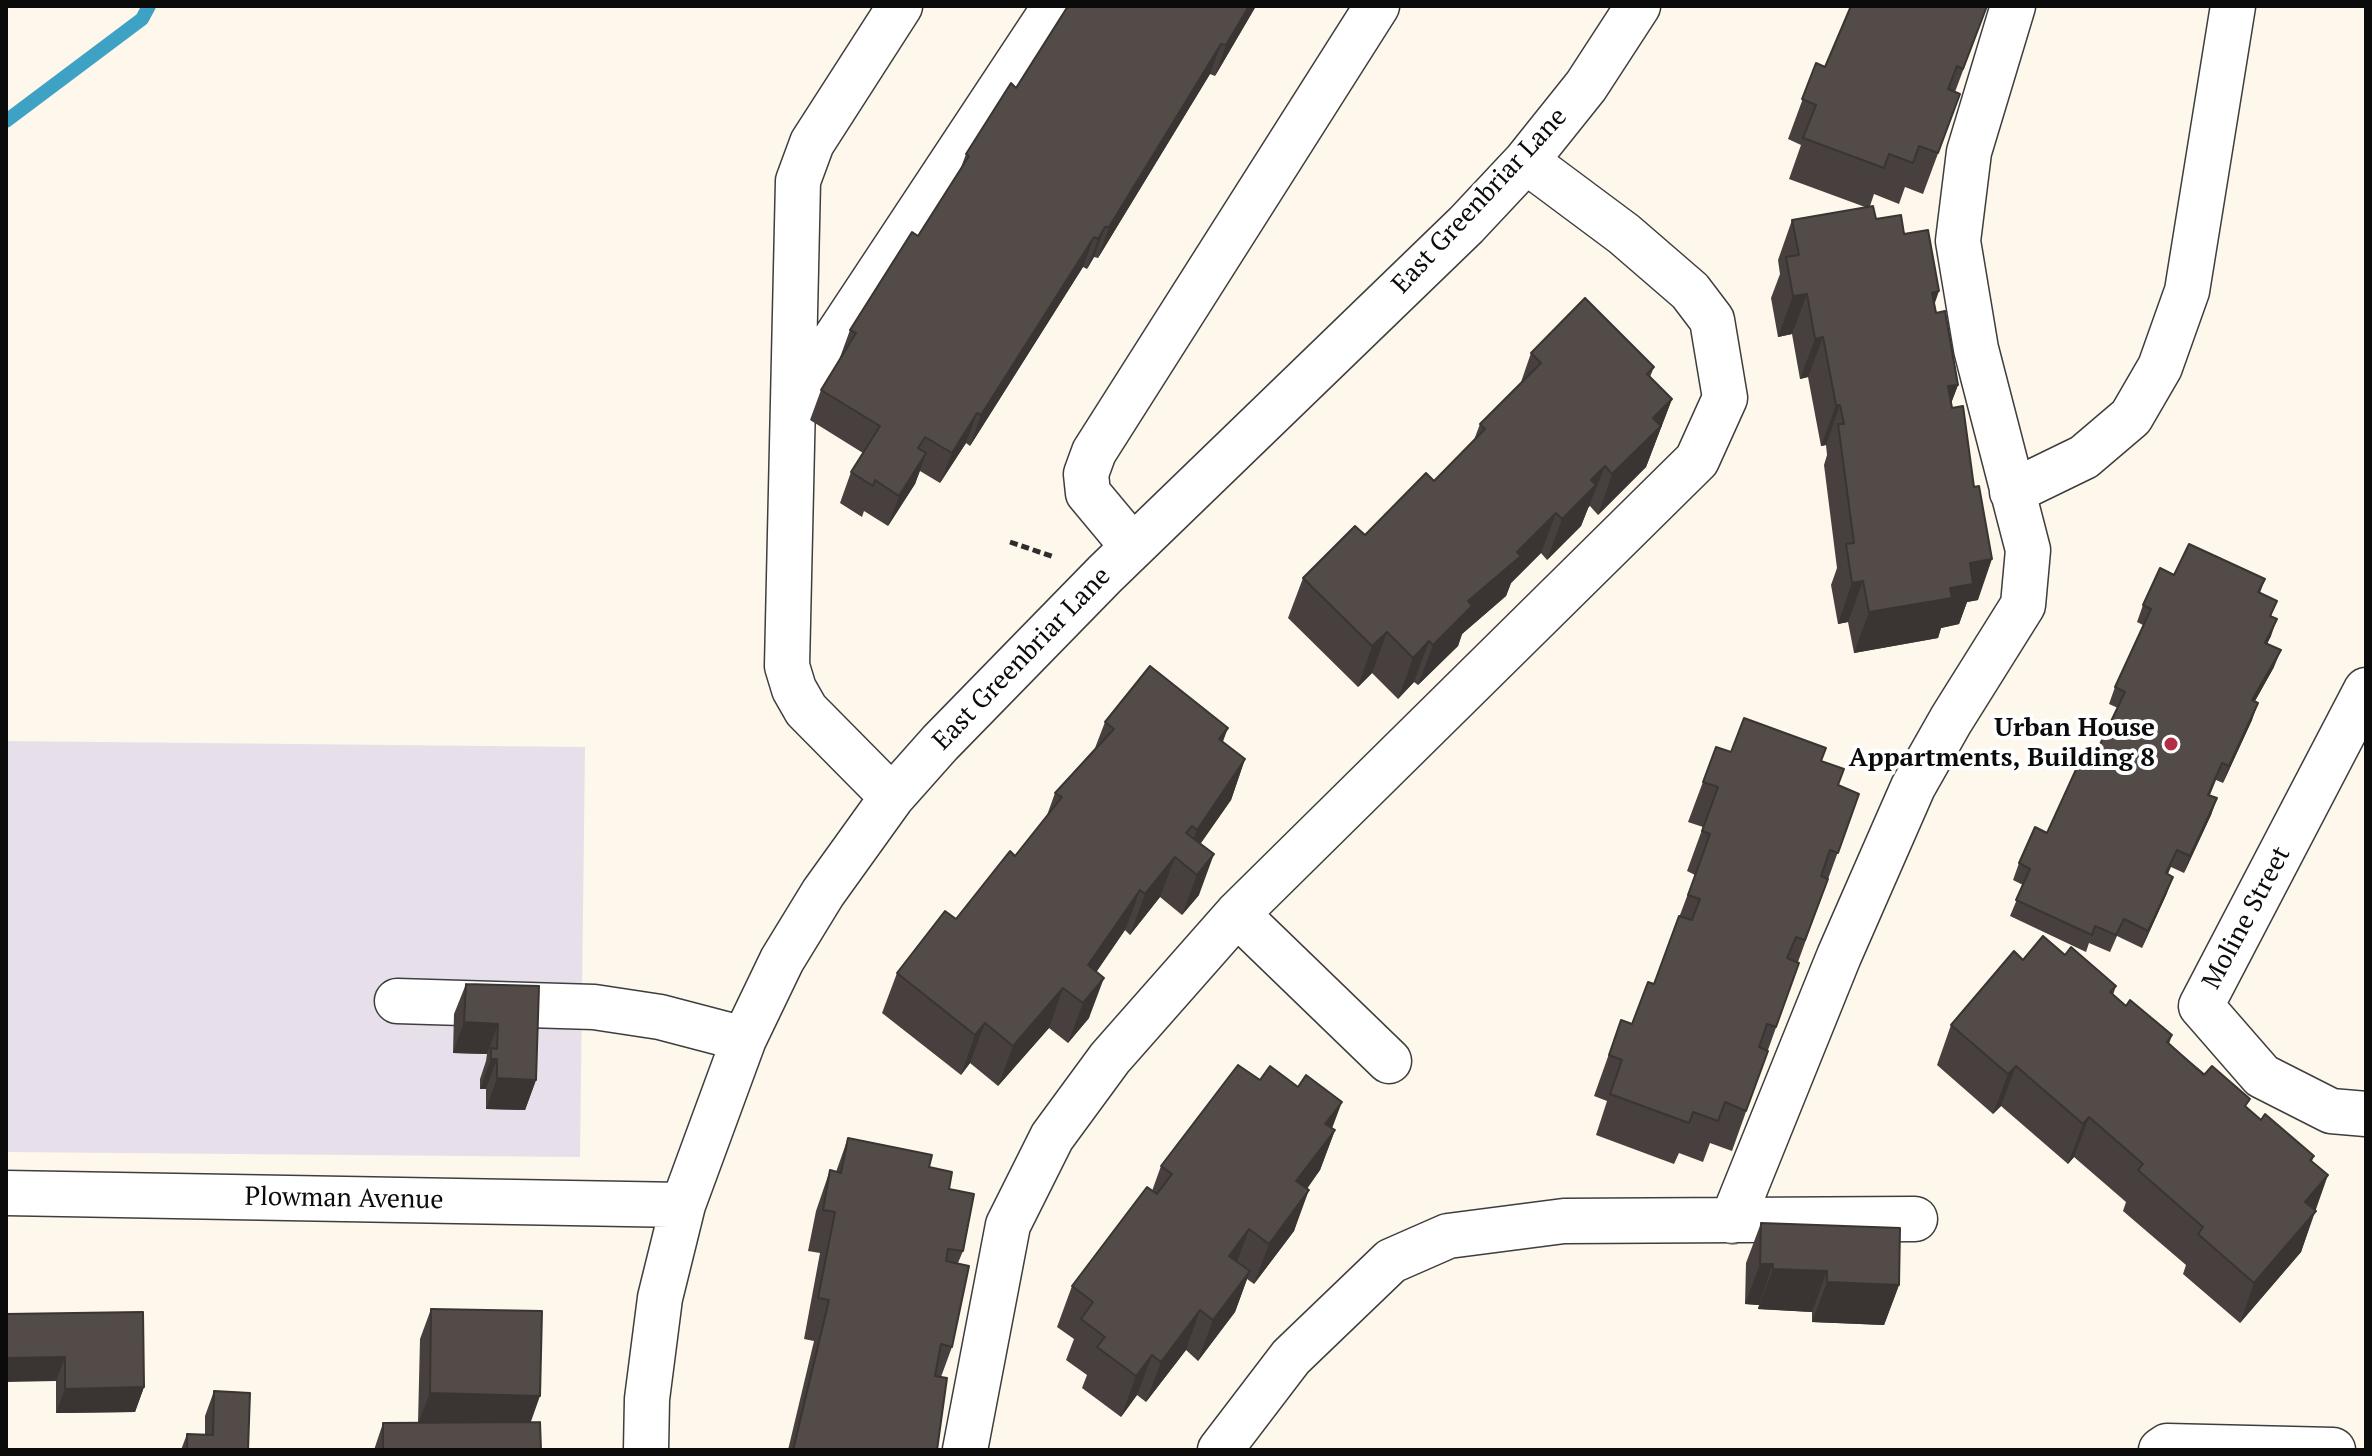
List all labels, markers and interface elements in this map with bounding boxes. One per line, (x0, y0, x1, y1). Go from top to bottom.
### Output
street label: East Greenbriar Lane (1386, 102, 1574, 300)
street label: East Greenbriar Lane (927, 561, 1117, 757)
place label: Urban House Appartments, Building 8 (1849, 713, 2155, 774)
marker: Urban House Appartments, Building 8 (2162, 735, 2180, 753)
street label: Moline Street (2196, 841, 2298, 995)
street label: Plowman Avenue (244, 1182, 444, 1216)

